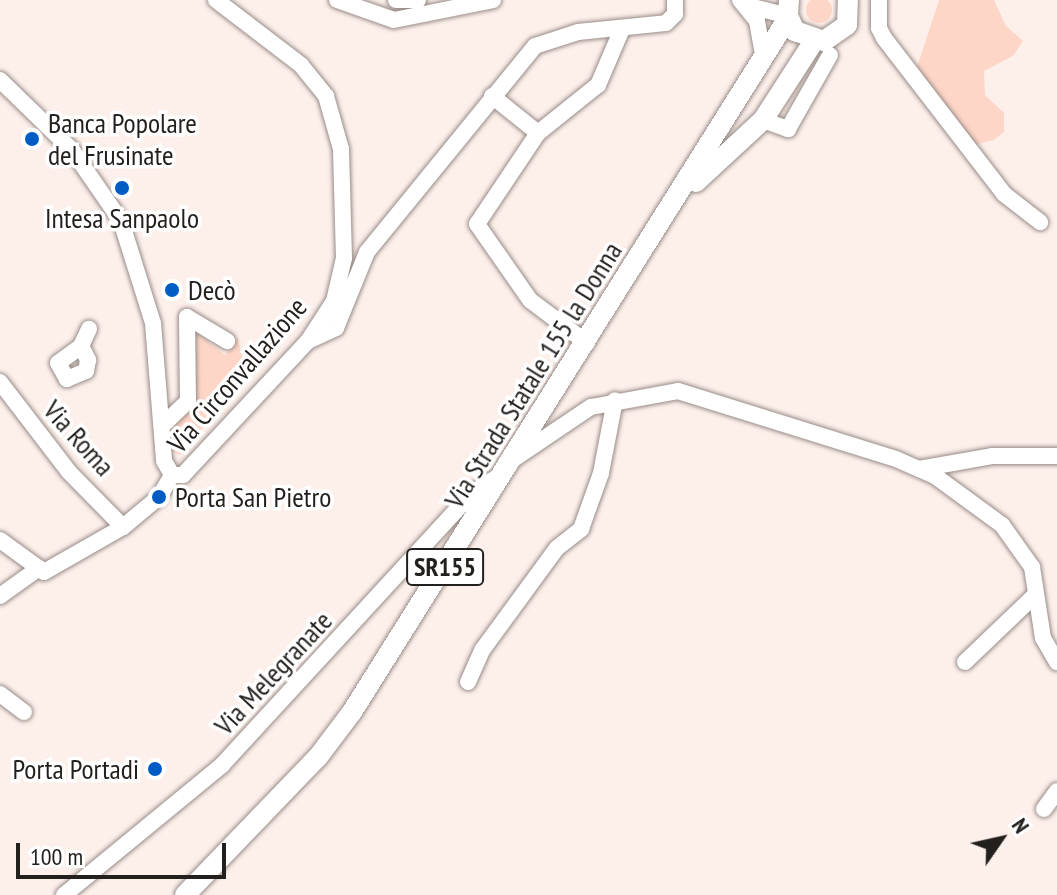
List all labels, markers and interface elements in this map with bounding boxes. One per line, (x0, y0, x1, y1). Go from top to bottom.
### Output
place label: Banca Popolare del Frusinate (48, 106, 197, 172)
marker: Banca Popolare del Frusinate (23, 130, 41, 148)
marker: Intesa Sanpaolo (113, 179, 131, 197)
place label: Intesa Sanpaolo (45, 201, 199, 235)
street label: Via Strada Statale 155 la Donna (437, 236, 629, 514)
place label: Decò (188, 273, 236, 307)
marker: Decò (163, 281, 181, 299)
street label: Via Circonvallazione (160, 290, 314, 460)
street label: Via Roma (36, 393, 122, 483)
place label: Porta San Pietro (175, 480, 331, 514)
marker: Porta San Pietro (150, 488, 168, 506)
road number: SR155 (405, 545, 485, 589)
street label: Via Melegranate (207, 604, 339, 742)
place label: Porta Portadi (13, 752, 139, 786)
marker: Porta Portadi (146, 760, 164, 778)
north arrow (961, 799, 1041, 879)
text: N (1006, 813, 1036, 838)
scale bar (20, 827, 230, 877)
text: 100 m (30, 841, 83, 872)

